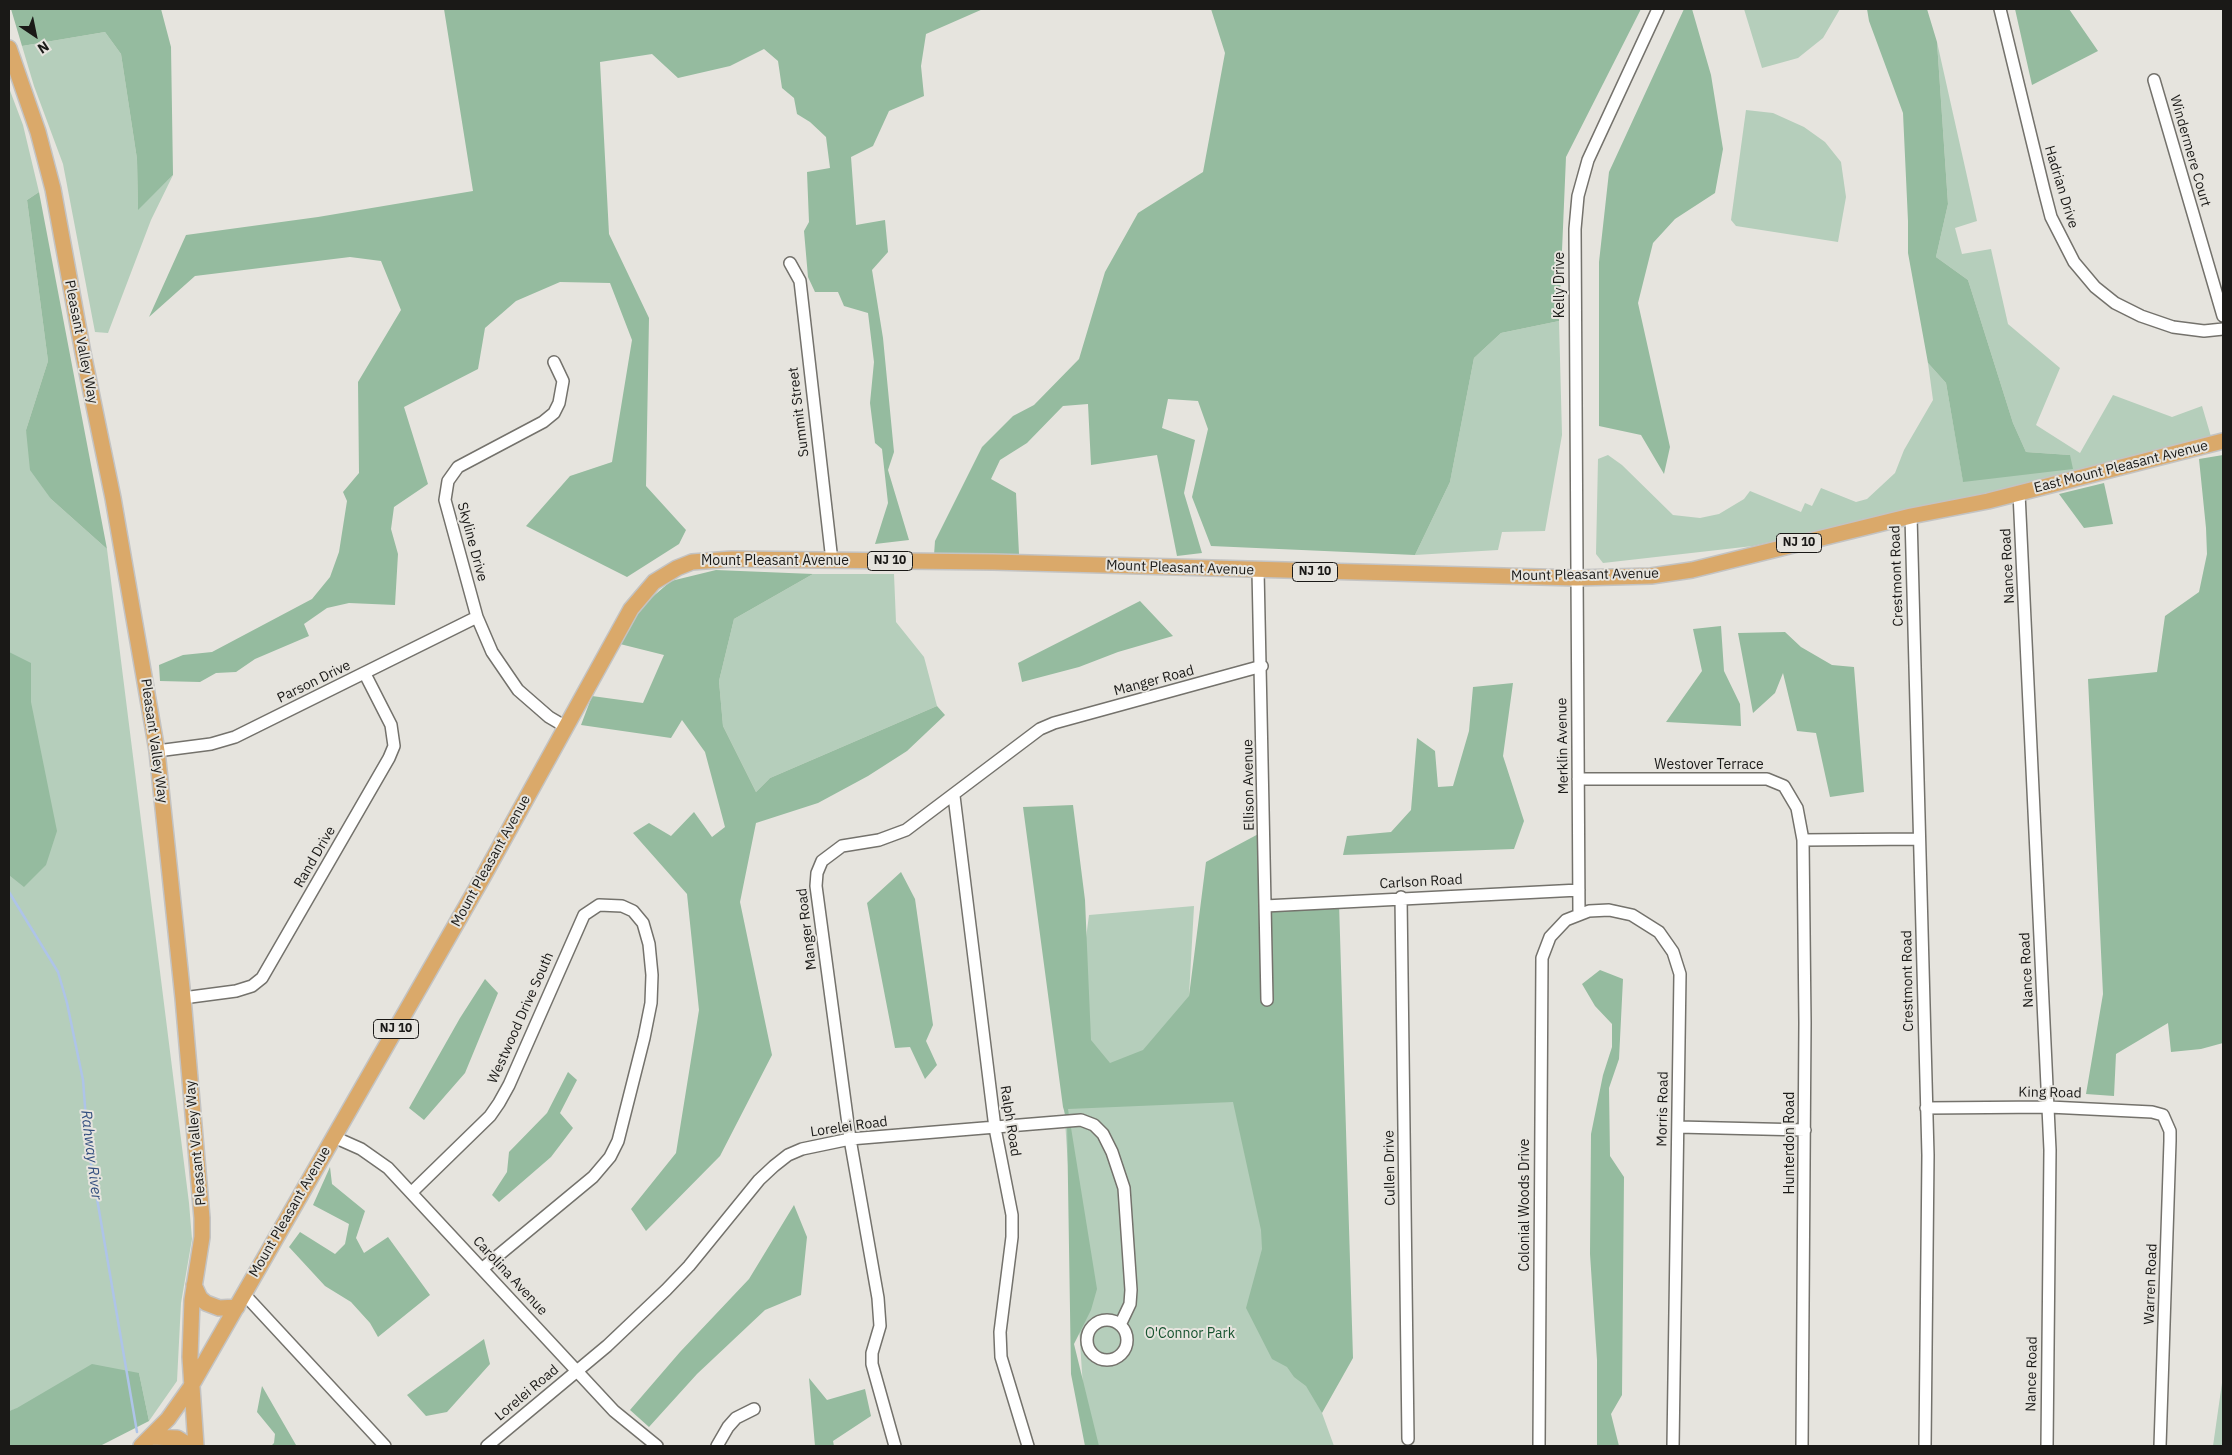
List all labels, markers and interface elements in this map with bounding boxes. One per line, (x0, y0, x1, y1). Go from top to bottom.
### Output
north arrow (10, 10, 60, 60)
text: N (34, 37, 53, 58)
street label: Windermere Court (2166, 93, 2214, 209)
street label: Hadrian Drive (2040, 144, 2082, 230)
street label: Kelly Drive (1552, 252, 1568, 318)
street label: Pleasant Valley Way (61, 279, 101, 405)
street label: Summit Street (785, 366, 813, 458)
street label: East Mount Pleasant Avenue (2032, 437, 2210, 497)
street label: Skyline Drive (453, 501, 491, 583)
street label: Crestmont Road (1887, 525, 1907, 627)
street label: Nance Road (1998, 528, 2018, 604)
road number: NJ 10 (1776, 534, 1822, 552)
road number: NJ 10 (868, 552, 912, 570)
street label: Mount Pleasant Avenue (701, 553, 849, 569)
street label: Mount Pleasant Avenue (1106, 557, 1254, 579)
road number: NJ 10 (1292, 562, 1338, 582)
street label: Mount Pleasant Avenue (1511, 565, 1659, 585)
street label: Parson Drive (275, 657, 353, 707)
street label: Manger Road (1112, 662, 1196, 700)
street label: Pleasant Valley Way (137, 678, 171, 804)
street label: Merklin Avenue (1554, 697, 1572, 795)
street label: Ellison Avenue (1240, 739, 1258, 831)
street label: Westover Terrace (1654, 757, 1764, 773)
street label: Mount Pleasant Avenue (448, 792, 534, 930)
street label: Rand Drive (291, 823, 339, 891)
street label: Carlson Road (1379, 871, 1463, 893)
street label: Manger Road (794, 887, 820, 971)
street label: Crestmont Road (1899, 930, 1917, 1032)
street label: Nance Road (2017, 932, 2037, 1008)
street label: Westwood Drive South (484, 950, 558, 1086)
road number: NJ 10 (374, 1020, 418, 1038)
street label: Morris Road (1654, 1071, 1672, 1147)
street label: Pleasant Valley Way (182, 1080, 210, 1206)
street label: Ralph Road (996, 1084, 1024, 1158)
street label: King Road (2018, 1084, 2082, 1102)
street label: Hunterdon Road (1782, 1092, 1798, 1194)
water label: Rahway River (77, 1109, 105, 1201)
street label: Lorelei Road (809, 1113, 889, 1141)
street label: Cullen Drive (1381, 1130, 1399, 1206)
street label: Colonial Woods Drive (1517, 1139, 1533, 1271)
street label: Mount Pleasant Avenue (246, 1144, 334, 1280)
street label: Carolina Avenue (469, 1233, 551, 1319)
street label: Warren Road (2141, 1243, 2161, 1325)
park label: O'Connor Park (1145, 1326, 1235, 1342)
street label: Nance Road (2023, 1336, 2041, 1412)
street label: Lorelei Road (492, 1362, 562, 1424)

